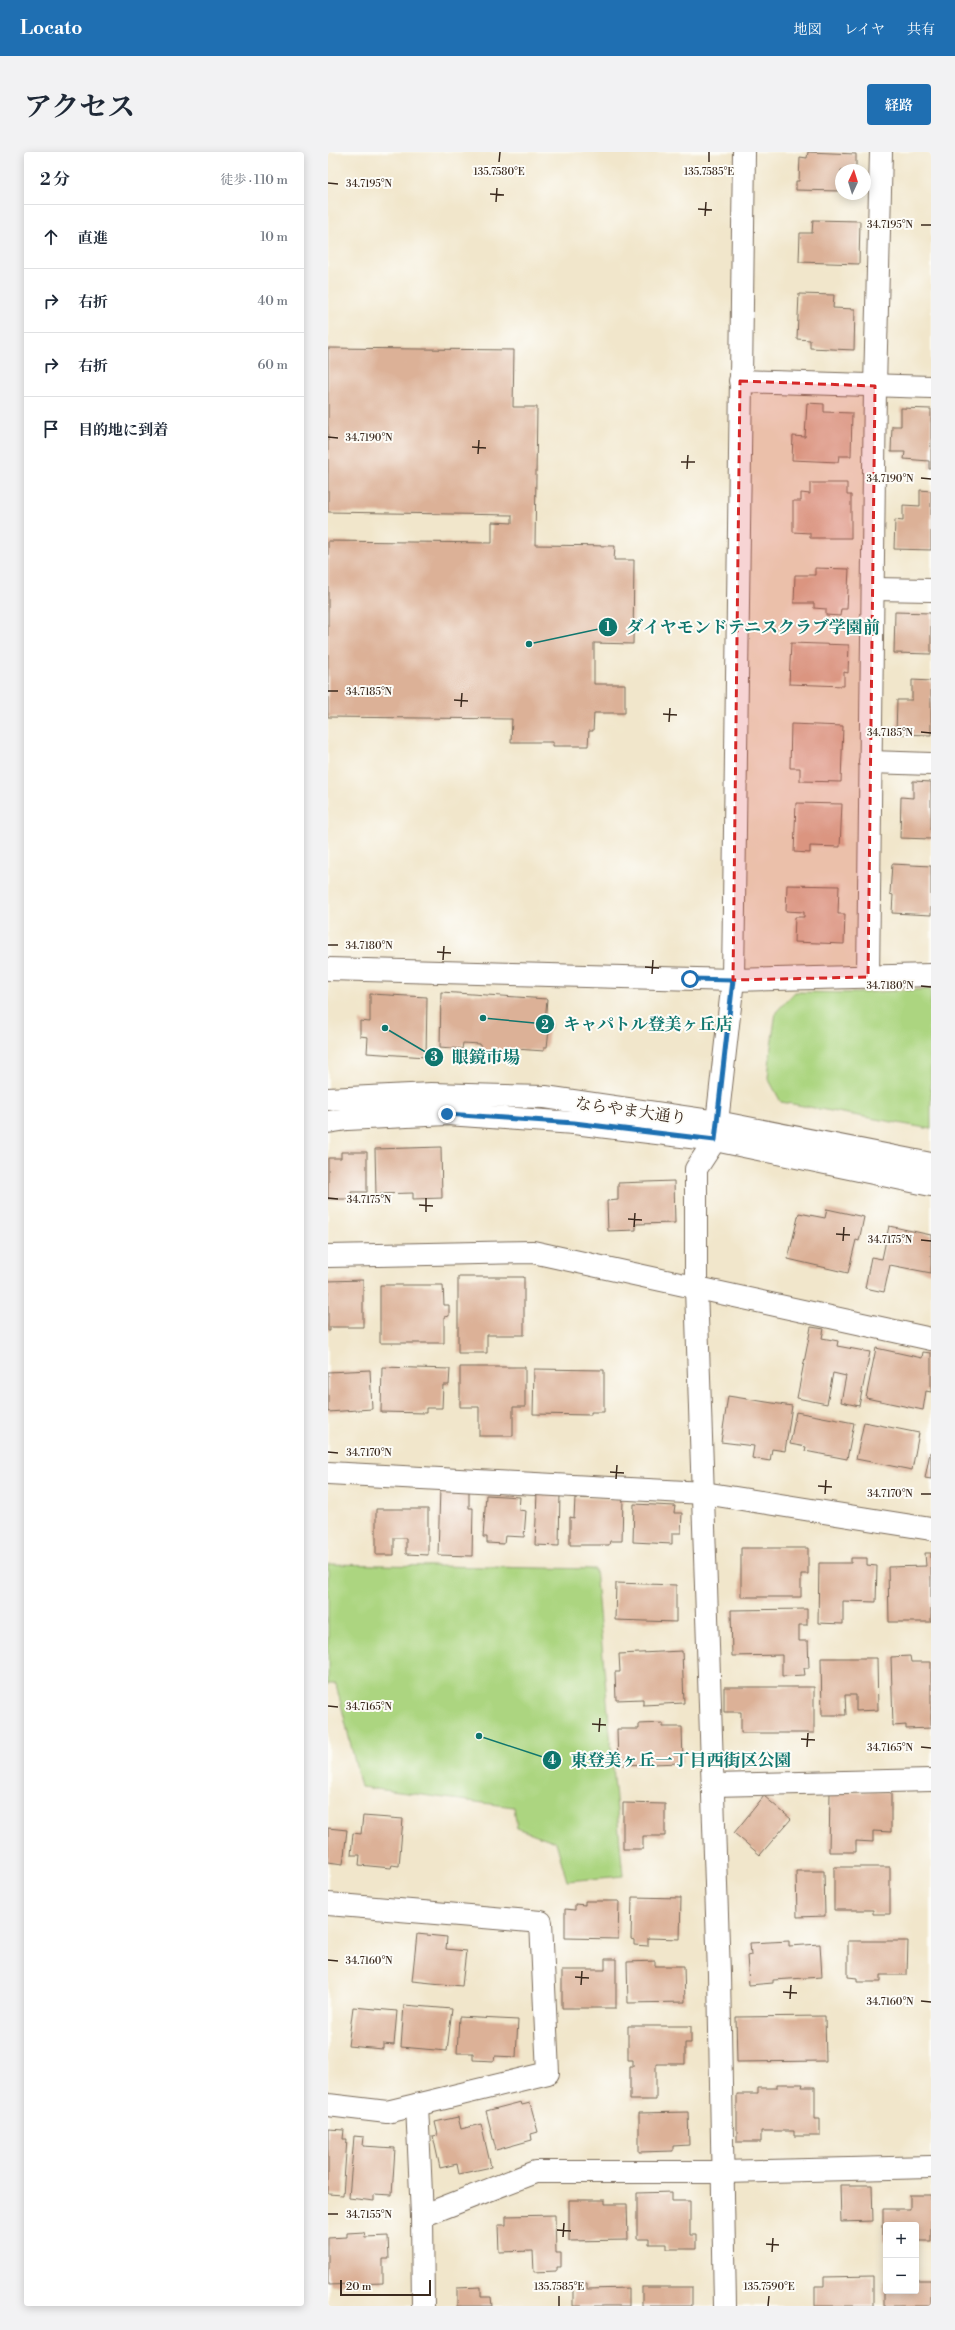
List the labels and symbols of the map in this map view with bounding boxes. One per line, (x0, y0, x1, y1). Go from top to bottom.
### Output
north arrow (835, 164, 871, 200)
text: 135.7580°E (473, 166, 525, 178)
text: 135.7585°E (684, 166, 734, 178)
text: 34.7195°N (346, 178, 392, 190)
text: 34.7195°N (867, 219, 913, 231)
text: 34.7190°N (346, 432, 393, 444)
text: 34.7190°N (867, 473, 914, 485)
callout: ダイヤモンドテニスクラブ学園前 (598, 613, 889, 642)
text: ダイヤモンドテニスクラブ学園前 (626, 617, 880, 639)
text: 1 (605, 620, 611, 635)
text: 34.7185°N (346, 686, 393, 698)
text: 34.7185°N (867, 727, 914, 739)
text: 34.7180°N (345, 940, 393, 952)
route start (681, 970, 699, 988)
text: 34.7180°N (866, 980, 914, 992)
callout: キャパトル登美ヶ丘店 (535, 1010, 741, 1039)
text: キャパトル登美ヶ丘店 (563, 1014, 733, 1036)
text: 2 (541, 1018, 549, 1033)
callout: 眼鏡市場 (424, 1042, 528, 1071)
text: 眼鏡市場 (452, 1047, 520, 1069)
text: 3 (430, 1050, 438, 1065)
street label: ならやま大通り (574, 1093, 688, 1129)
route end (438, 1105, 456, 1123)
text: 34.7175°N (347, 1194, 392, 1206)
text: 34.7175°N (868, 1234, 913, 1246)
text: 34.7170°N (346, 1447, 392, 1459)
text: 34.7170°N (867, 1488, 913, 1500)
text: 34.7165°N (346, 1701, 392, 1713)
text: 34.7165°N (867, 1742, 913, 1754)
callout: 東登美ヶ丘一丁目西街区公園 (542, 1745, 799, 1774)
text: 東登美ヶ丘一丁目西街区公園 (571, 1750, 792, 1772)
text: 4 (548, 1753, 556, 1768)
text: 34.7160°N (346, 1955, 393, 1967)
text: 34.7160°N (867, 1996, 914, 2008)
text: 34.7155°N (346, 2209, 392, 2221)
scale bar (340, 2278, 431, 2297)
text: 135.7585°E (534, 2281, 584, 2293)
text: 135.7590°E (743, 2281, 795, 2293)

